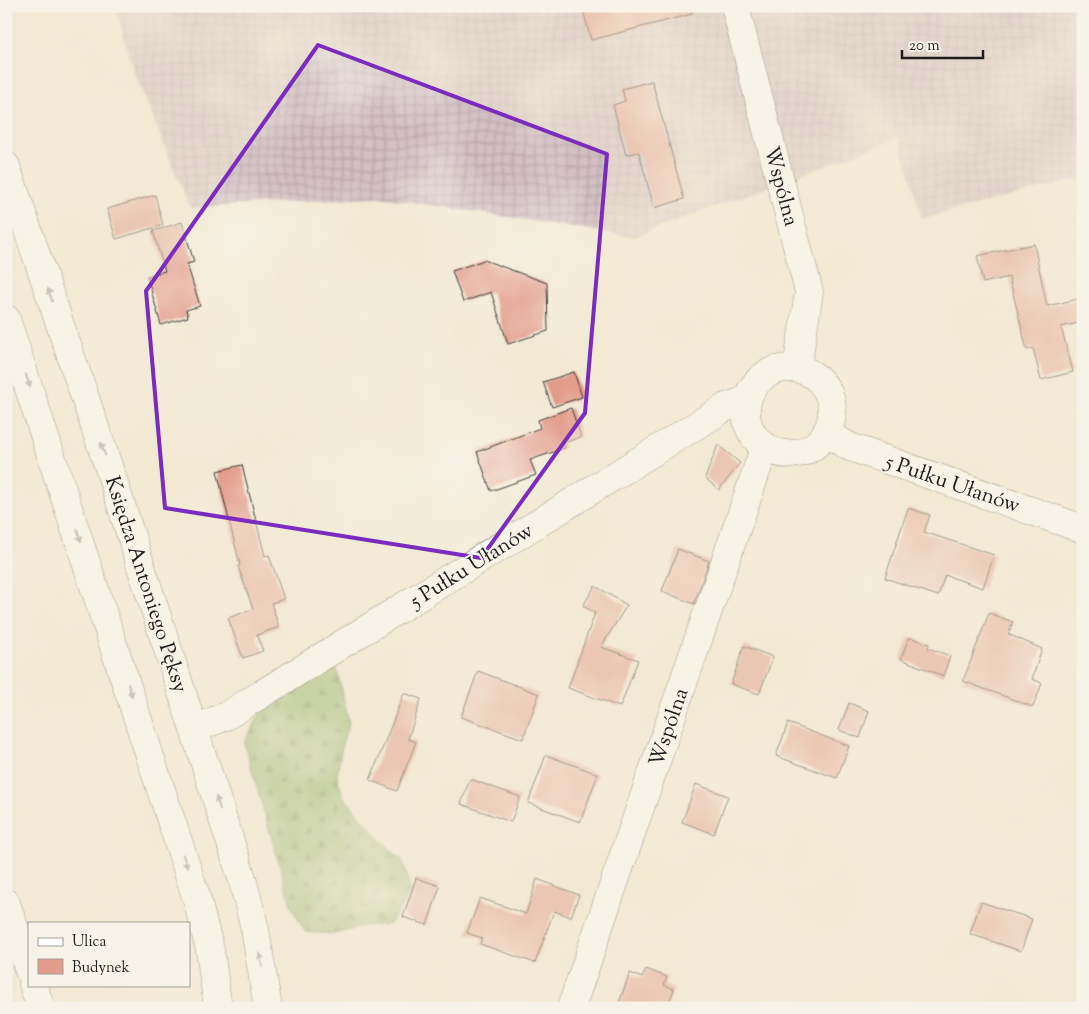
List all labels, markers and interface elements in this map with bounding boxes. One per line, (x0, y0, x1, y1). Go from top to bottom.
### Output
scale bar (902, 28, 983, 60)
text: 20 m (909, 36, 940, 57)
street label: Wspólna (755, 143, 805, 230)
one-way arrow (46, 287, 54, 302)
one-way arrow (24, 374, 32, 389)
one-way arrow (99, 441, 106, 456)
street label: 5 Pułku Ułanów (880, 448, 1024, 522)
street label: Księdza Antoniego Pęksy (96, 473, 194, 697)
street label: 5 Pułku Ułanów (404, 517, 540, 617)
one-way arrow (76, 528, 84, 543)
one-way arrow (127, 682, 134, 697)
street label: Wspólna (642, 684, 697, 771)
one-way arrow (214, 795, 222, 810)
one-way arrow (182, 854, 190, 869)
legend (28, 922, 190, 986)
text: Ulica (72, 932, 106, 953)
one-way arrow (257, 952, 265, 967)
text: Budynek (72, 958, 130, 979)

